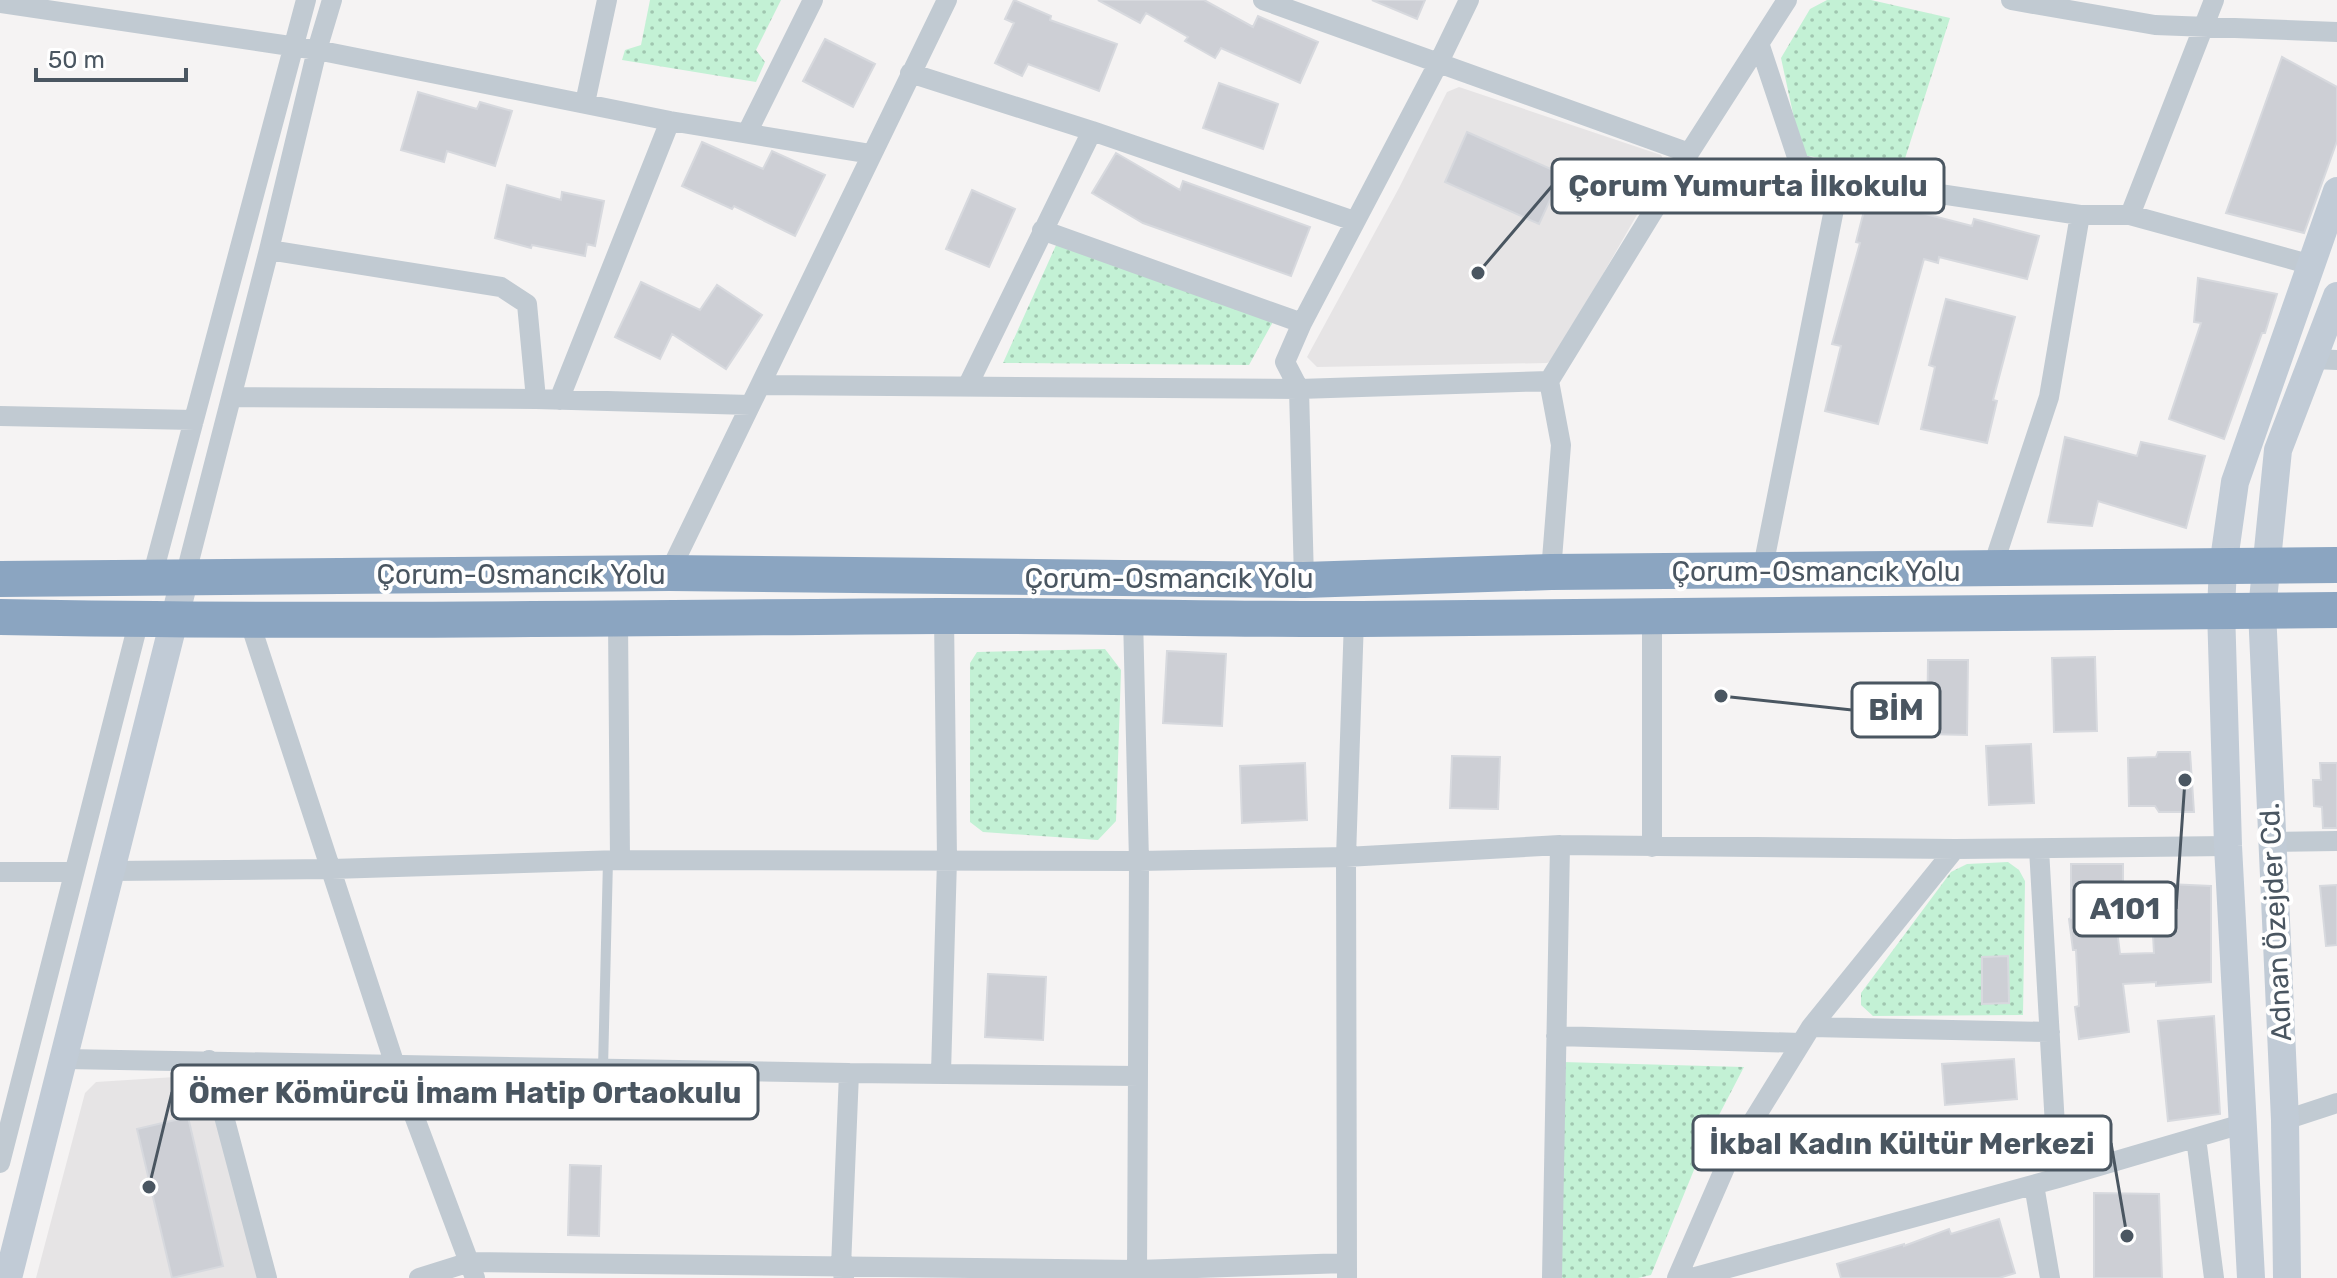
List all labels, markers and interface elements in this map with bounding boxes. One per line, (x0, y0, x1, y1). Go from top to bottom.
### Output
scale bar (36, 32, 186, 82)
text: 50 m (48, 46, 105, 74)
callout: Çorum Yumurta İlkokulu (1552, 159, 1944, 213)
text: Çorum Yumurta İlkokulu (1568, 168, 1928, 204)
street label: Çorum-Osmancık Yolu (1671, 555, 1961, 588)
street label: Çorum-Osmancık Yolu (376, 558, 666, 591)
street label: Çorum-Osmancık Yolu (1024, 562, 1314, 595)
callout: BİM (1852, 683, 1940, 737)
text: BİM (1868, 692, 1924, 728)
street label: Adnan Özejder Cd. (2253, 802, 2298, 1042)
callout: A101 (2074, 882, 2176, 936)
text: A101 (2090, 891, 2160, 927)
callout: Ömer Kömürcü İmam Hatip Ortaokulu (172, 1065, 758, 1119)
text: Ömer Kömürcü İmam Hatip Ortaokulu (188, 1075, 742, 1111)
callout: İkbal Kadın Kültür Merkezi (1693, 1116, 2111, 1170)
text: İkbal Kadın Kültür Merkezi (1709, 1126, 2095, 1162)

